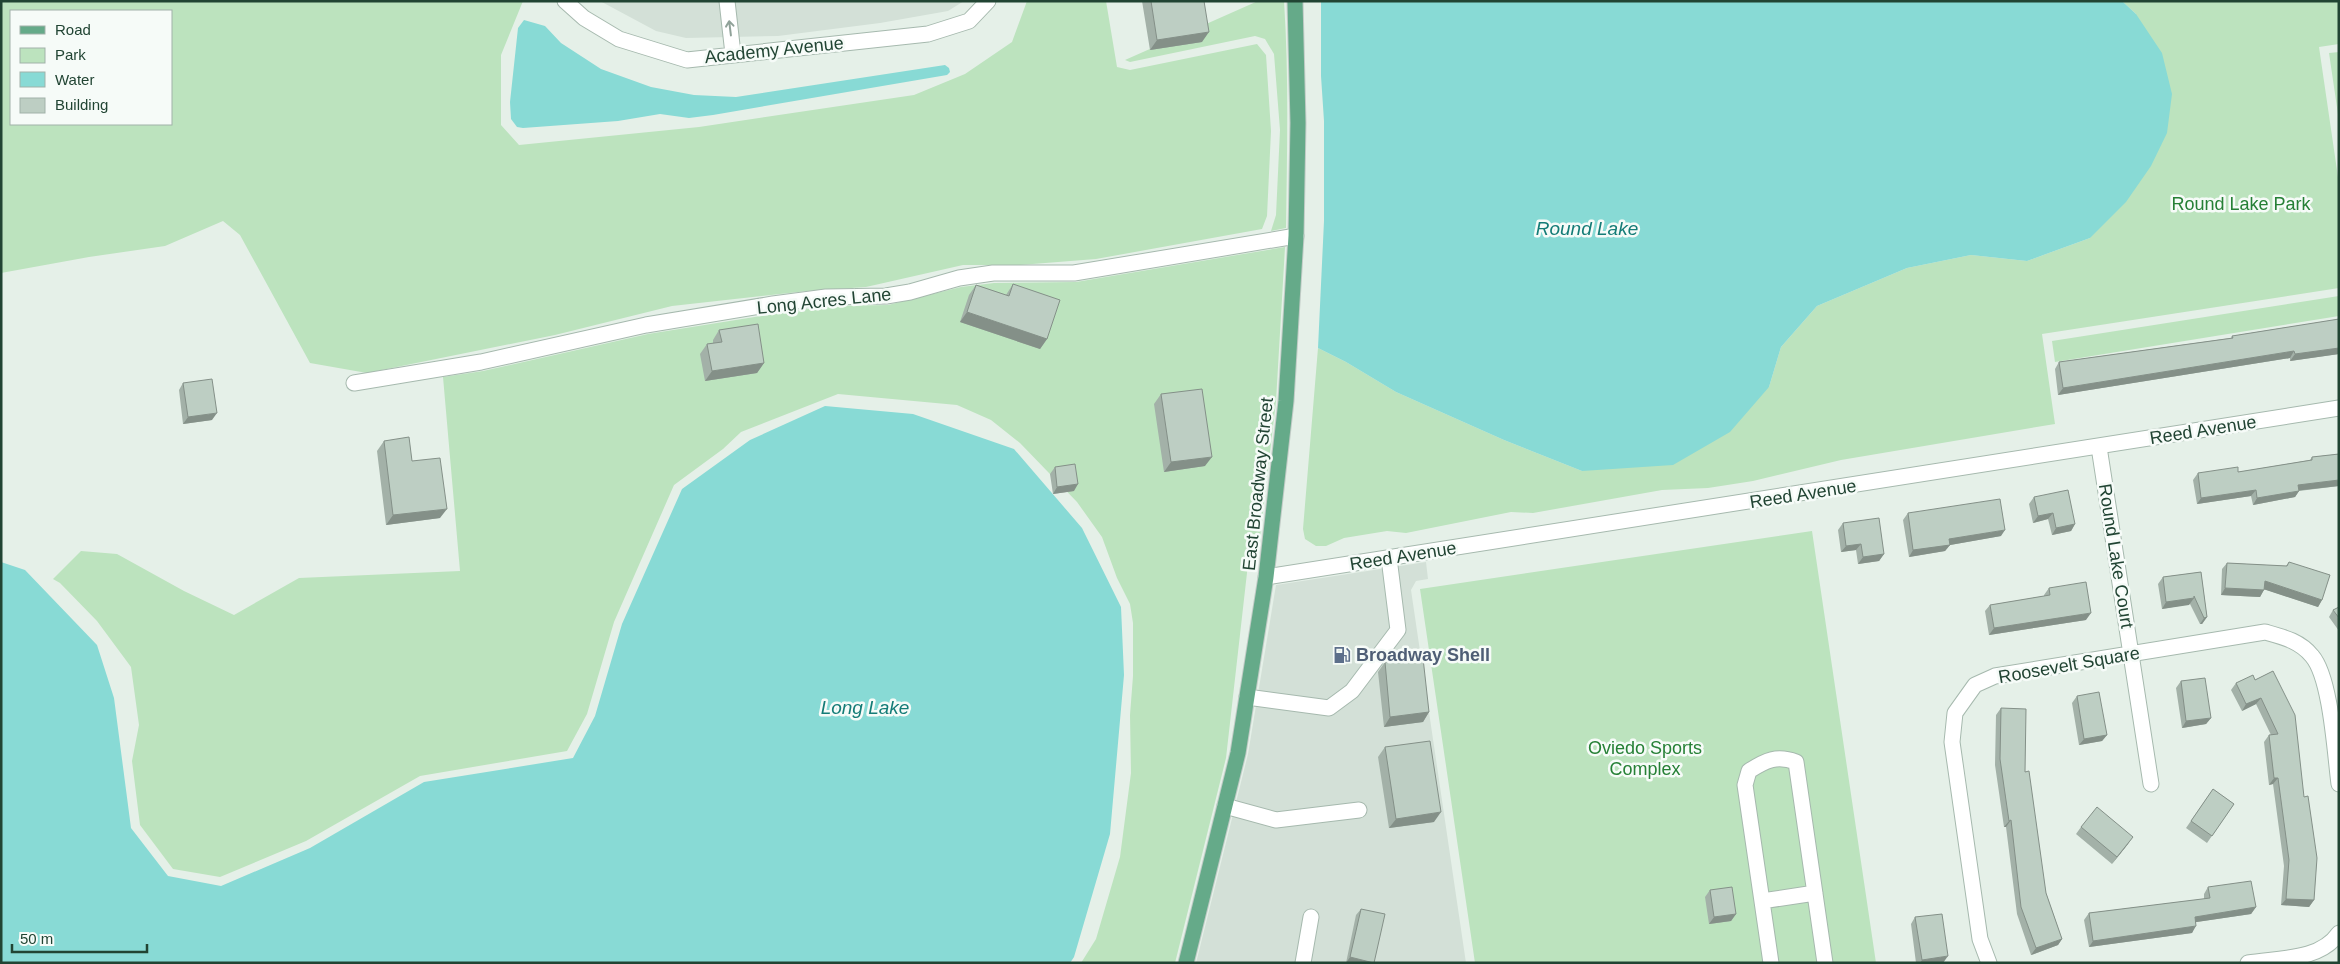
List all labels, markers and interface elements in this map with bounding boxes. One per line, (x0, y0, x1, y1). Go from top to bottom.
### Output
legend (10, 10, 172, 125)
one-way arrow (725, 20, 735, 36)
text: Road (55, 21, 91, 38)
street label: Academy Avenue (703, 33, 845, 67)
text: Park (55, 46, 86, 63)
text: Water (55, 71, 94, 88)
text: Building (55, 96, 108, 113)
park label: Round Lake Park (2171, 194, 2312, 214)
water label: Round Lake (1536, 218, 1638, 239)
street label: Long Acres Lane (756, 284, 892, 318)
street label: East Broadway Street (1239, 396, 1277, 572)
street label: Reed Avenue (2148, 412, 2258, 448)
street label: Reed Avenue (1748, 476, 1858, 512)
street label: Round Lake Court (2095, 482, 2137, 630)
street label: Reed Avenue (1348, 538, 1458, 574)
street label: Roosevelt Square (1997, 643, 2141, 687)
fuel station icon: Broadway Shell (1332, 645, 1352, 665)
place label: Broadway Shell (1356, 645, 1490, 665)
water label: Long Lake (821, 697, 909, 718)
park label: Oviedo Sports Complex (1588, 738, 1702, 779)
scale bar (12, 922, 148, 954)
text: 50 m (20, 930, 53, 947)

